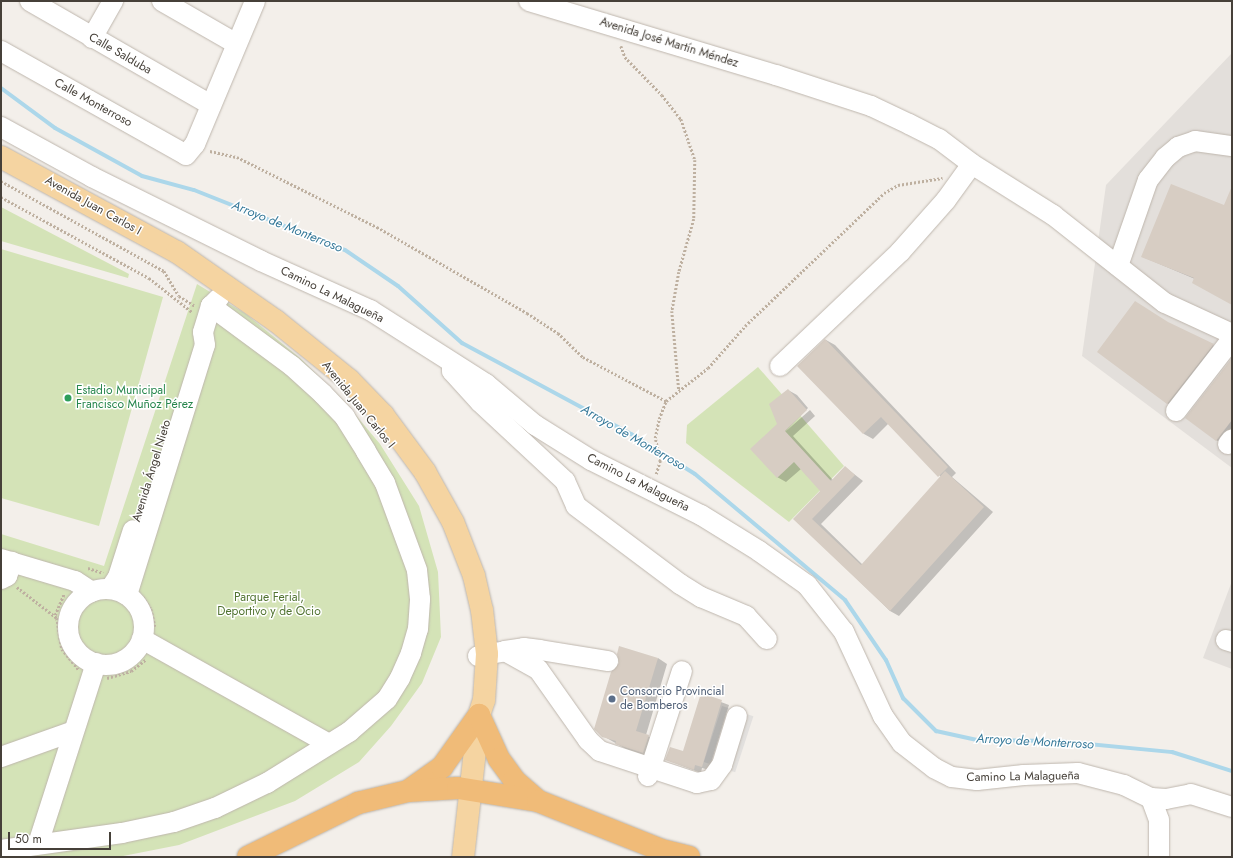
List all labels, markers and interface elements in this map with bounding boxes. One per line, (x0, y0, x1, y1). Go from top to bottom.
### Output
street label: Avenida José Martín Méndez (598, 15, 740, 71)
street label: Calle Salduba (86, 30, 154, 78)
street label: Calle Monterroso (52, 76, 134, 130)
street label: Avenida Juan Carlos I (42, 174, 144, 238)
water label: Arroyo de Monterroso (229, 198, 345, 256)
street label: Camino La Malagueña (278, 264, 386, 326)
street label: Avenida Juan Carlos I (318, 359, 398, 451)
place label: Estadio Municipal Francisco Muñoz Pérez (76, 384, 193, 412)
marker: Estadio Municipal Francisco Muñoz Pérez (63, 393, 73, 403)
water label: Arroyo de Monterroso (578, 402, 688, 474)
street label: Avenida Ángel Nieto (130, 418, 174, 524)
street label: Camino La Malagueña (584, 451, 692, 515)
park label: Parque Ferial, Deportivo y de Ocio (217, 591, 321, 619)
place label: Consorcio Provincial de Bomberos (620, 685, 724, 713)
marker: Consorcio Provincial de Bomberos (607, 694, 617, 704)
water label: Arroyo de Monterroso (976, 731, 1094, 753)
street label: Camino La Malagueña (966, 769, 1080, 785)
scale bar (10, 824, 113, 850)
text: 50 m (15, 830, 42, 848)

